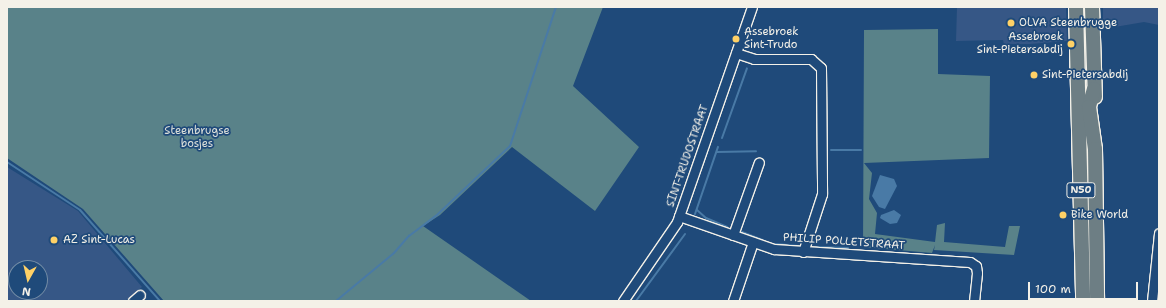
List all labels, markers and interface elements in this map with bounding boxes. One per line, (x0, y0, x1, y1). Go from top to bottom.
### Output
place label: OLVA Steenbrugge (1019, 16, 1117, 30)
marker: OLVA Steenbrugge (1006, 18, 1016, 28)
place label: Assebroek Sint-Trudo (744, 26, 799, 52)
place label: Assebroek Sint-Pietersabdij (977, 31, 1063, 57)
marker: Assebroek Sint-Trudo (731, 34, 741, 44)
marker: Assebroek Sint-Pietersabdij (1066, 39, 1076, 49)
place label: Sint-Pietersabdij (1042, 68, 1128, 82)
marker: Sint-Pietersabdij (1029, 70, 1039, 80)
street label: SINT-TRUDOSTRAAT (664, 103, 712, 209)
park label: Steenbrugse bosjes (164, 125, 230, 151)
road number: N50 (1066, 182, 1096, 198)
place label: Bike World (1071, 208, 1128, 222)
marker: Bike World (1058, 210, 1068, 220)
street label: PHILIP POLLETSTRAAT (783, 231, 905, 253)
place label: AZ Sint-Lucas (63, 233, 135, 247)
marker: AZ Sint-Lucas (48, 234, 60, 246)
north arrow (8, 260, 48, 300)
scale bar (1030, 274, 1140, 300)
text: 100 m (1035, 281, 1071, 297)
text: N (21, 283, 32, 299)

